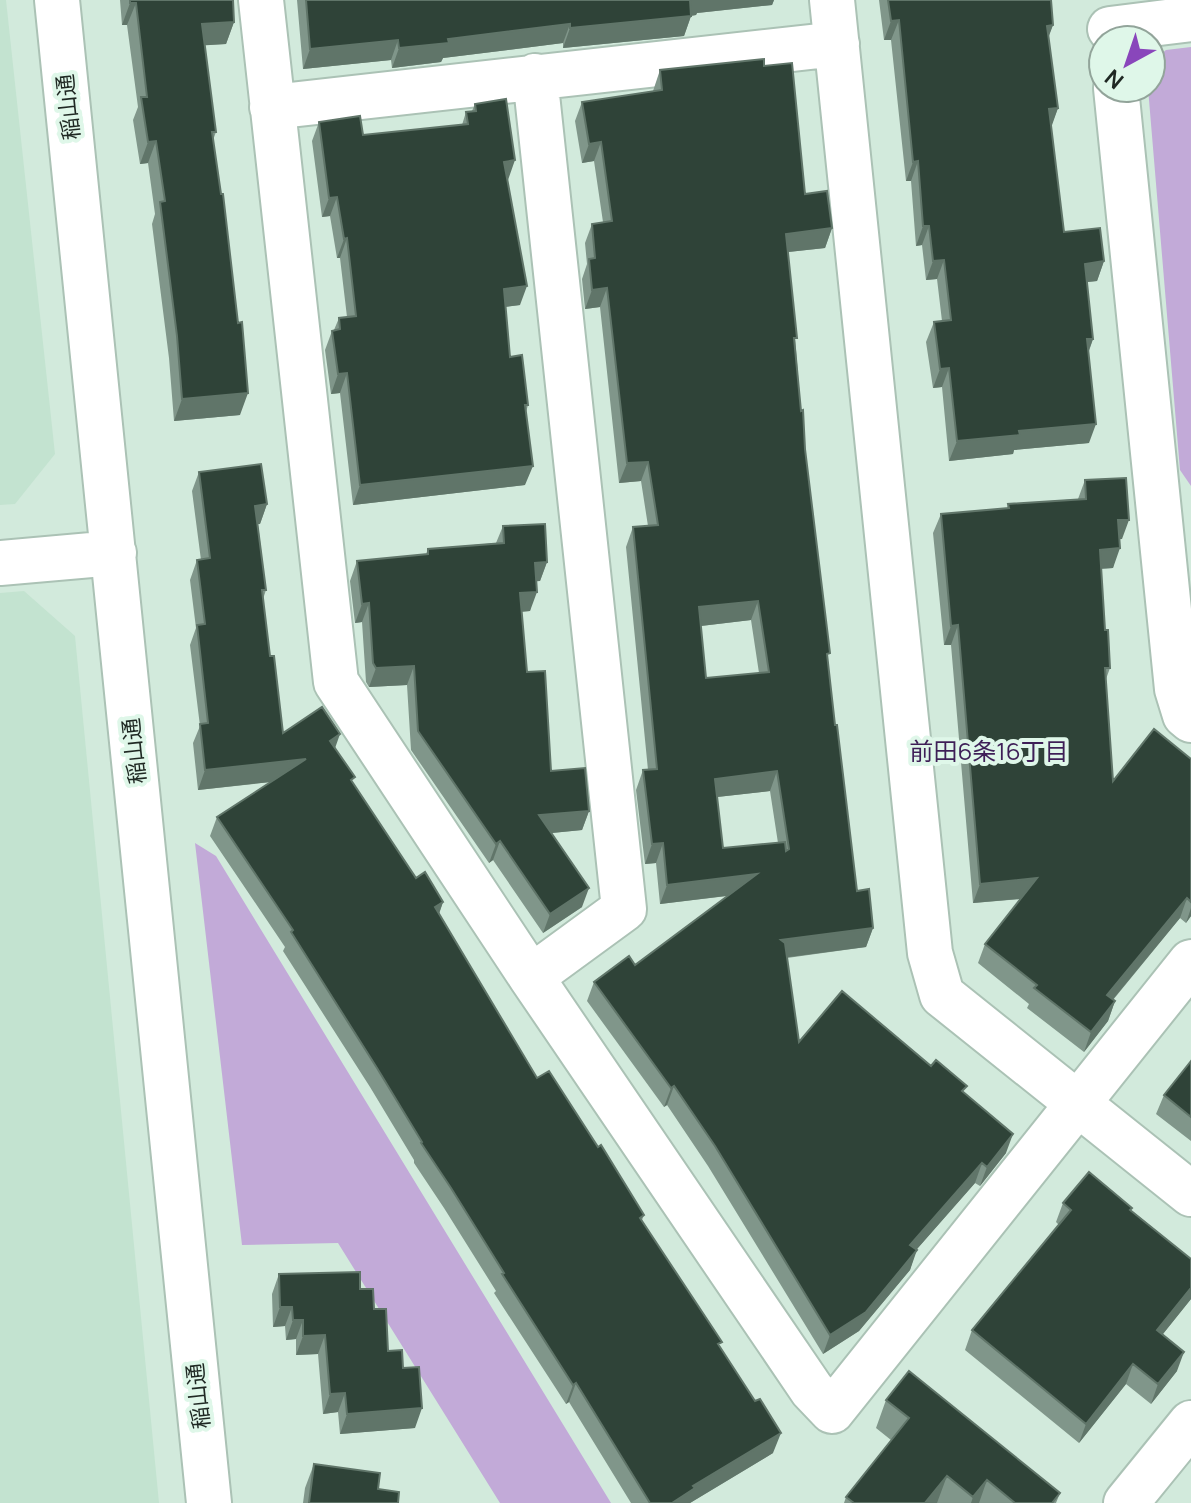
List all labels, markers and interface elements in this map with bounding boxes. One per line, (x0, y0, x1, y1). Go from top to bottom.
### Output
north arrow (1087, 24, 1167, 104)
text: N (1098, 63, 1130, 96)
street label: 稲山通 (50, 73, 86, 141)
street label: 稲山通 (116, 717, 152, 785)
district label: 前田6条16丁目 (909, 734, 1069, 767)
street label: 稲山通 (180, 1362, 216, 1430)

